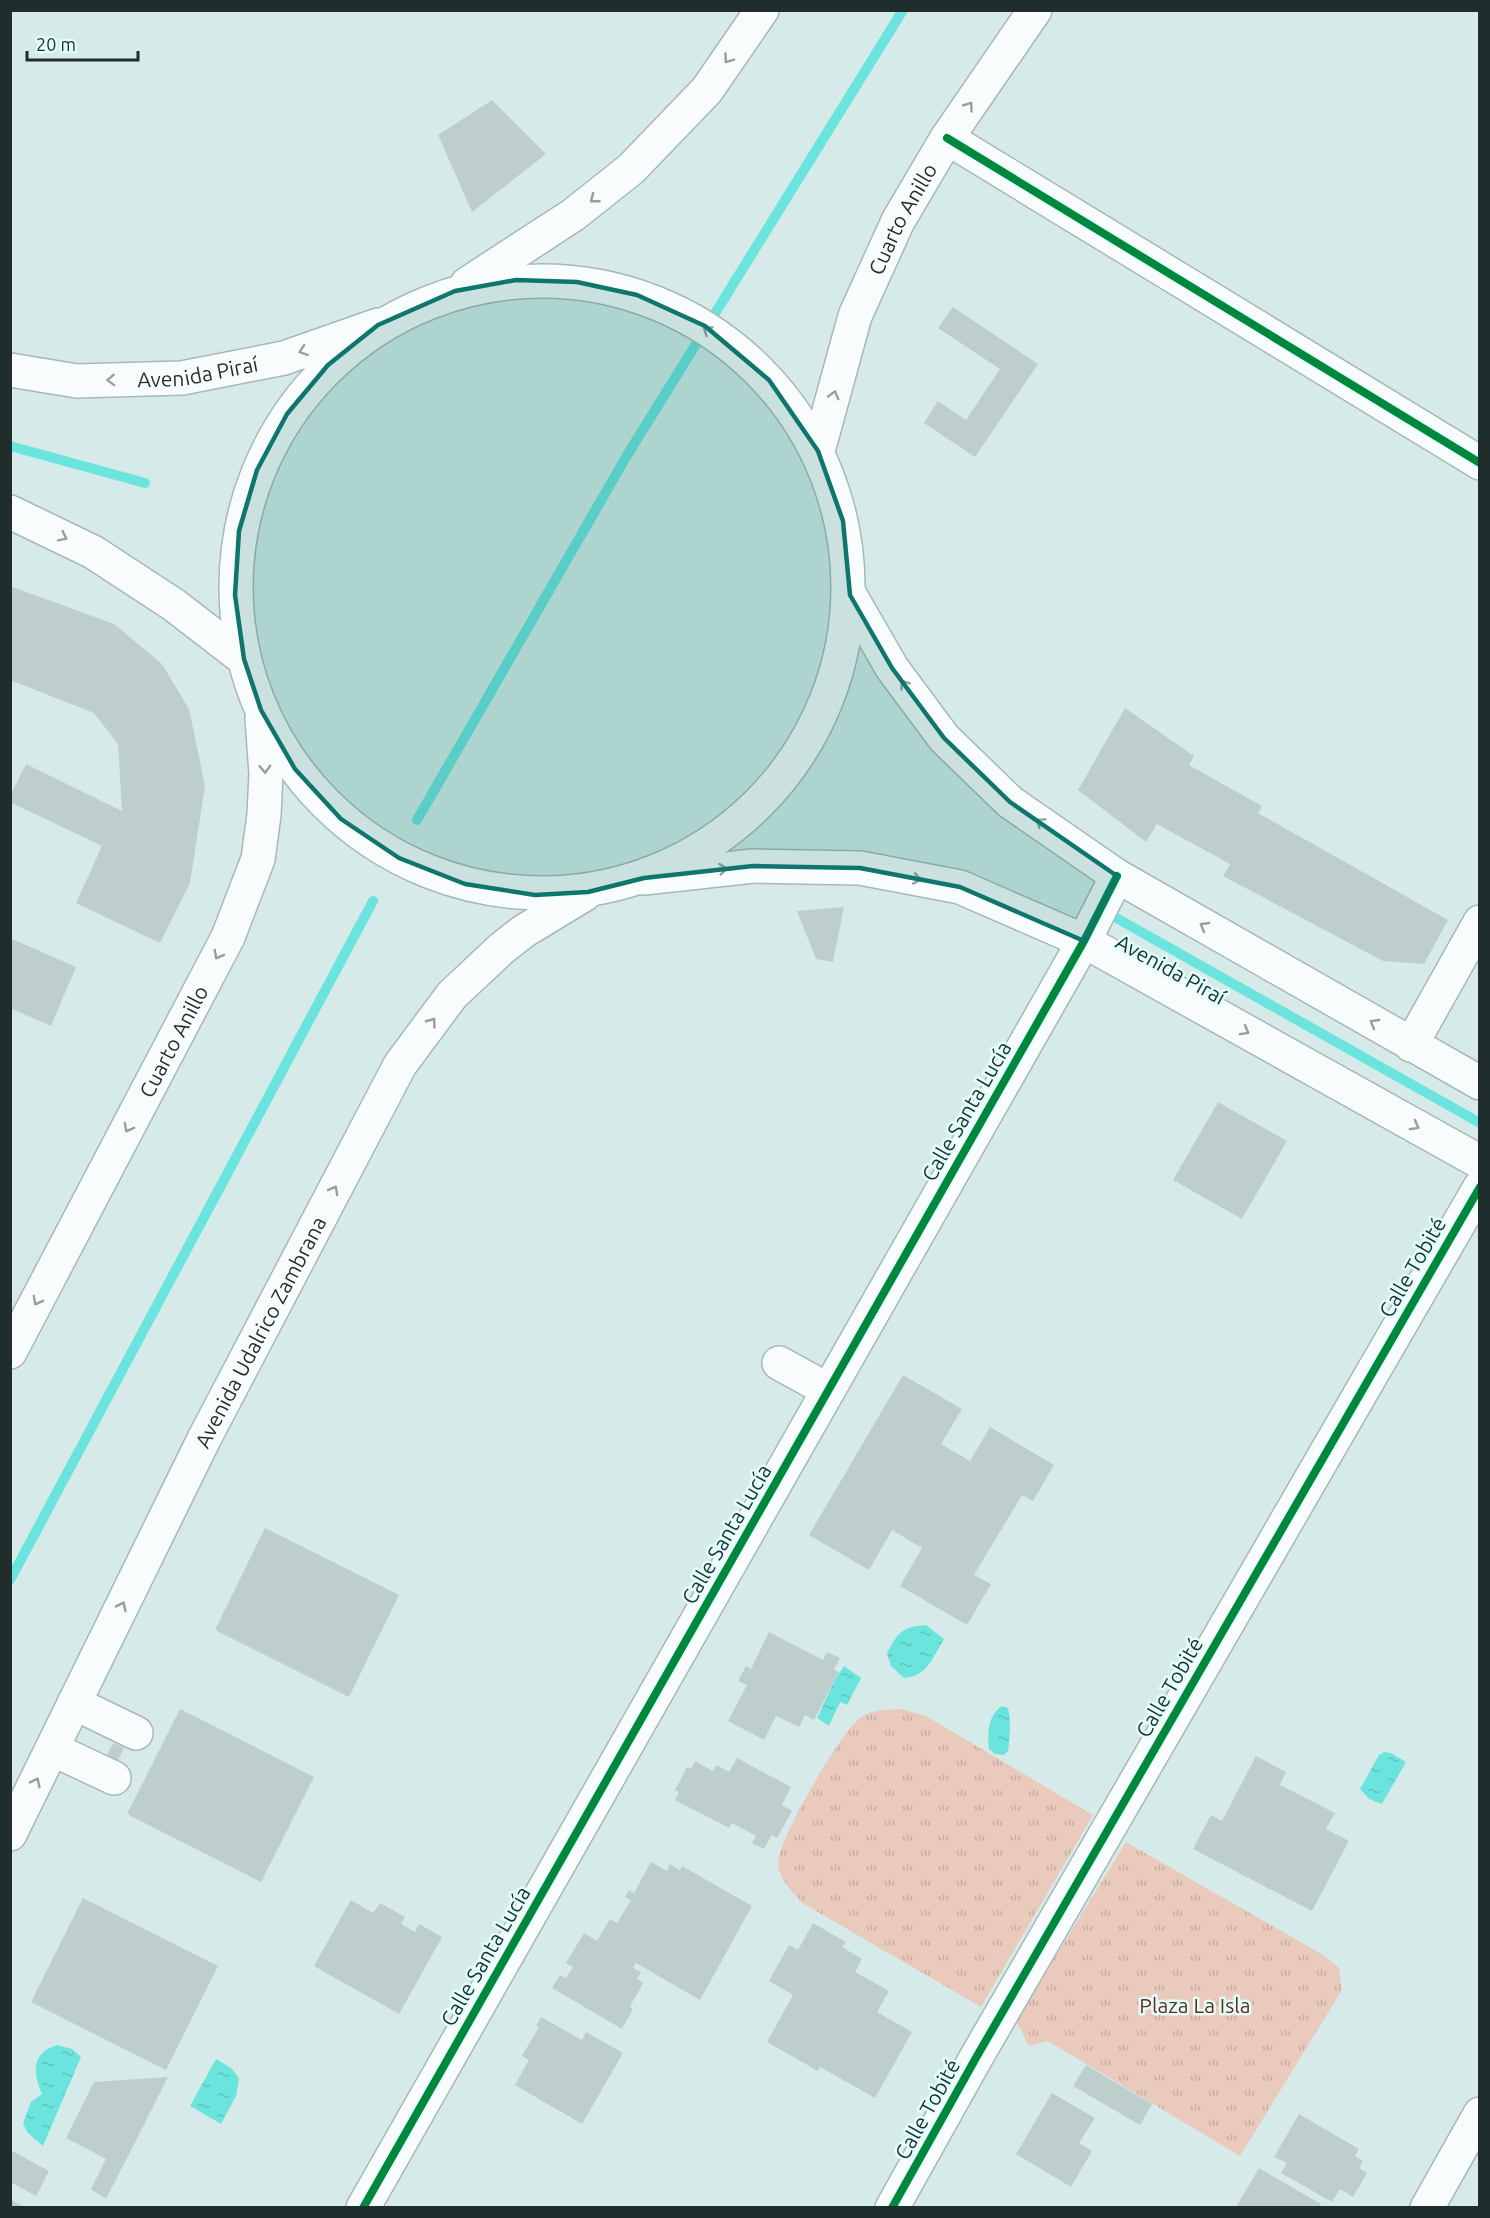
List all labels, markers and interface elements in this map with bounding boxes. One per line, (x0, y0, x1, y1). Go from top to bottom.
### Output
scale bar (27, 24, 138, 62)
text: 20 m (36, 34, 76, 54)
one-way arrow (724, 52, 735, 63)
one-way arrow (962, 102, 973, 113)
street label: Cuarto Anillo (863, 159, 941, 279)
one-way arrow (590, 191, 601, 202)
one-way arrow (703, 326, 714, 337)
one-way arrow (298, 344, 309, 357)
street label: Avenida Piraí (137, 351, 261, 391)
one-way arrow (107, 373, 116, 386)
one-way arrow (826, 390, 839, 400)
one-way arrow (57, 530, 68, 542)
one-way arrow (901, 679, 912, 690)
one-way arrow (258, 764, 271, 773)
one-way arrow (1035, 818, 1046, 829)
one-way arrow (719, 863, 728, 876)
one-way arrow (912, 872, 922, 885)
one-way arrow (1200, 922, 1211, 934)
street label: Avenida Piraí (1112, 929, 1231, 1009)
one-way arrow (214, 949, 225, 960)
street label: Cuarto Anillo (134, 981, 212, 1101)
one-way arrow (425, 1017, 436, 1028)
one-way arrow (1370, 1019, 1380, 1031)
one-way arrow (1239, 1024, 1249, 1035)
street label: Calle Santa Lucía (916, 1037, 1016, 1185)
one-way arrow (1409, 1119, 1419, 1130)
one-way arrow (124, 1122, 135, 1132)
one-way arrow (327, 1185, 339, 1196)
street label: Avenida Udalrico Zambrana (190, 1212, 331, 1451)
street label: Calle Tobité (1374, 1213, 1450, 1321)
one-way arrow (33, 1294, 44, 1305)
street label: Calle Santa Lucía (676, 1460, 776, 1608)
one-way arrow (114, 1602, 126, 1613)
street label: Calle Tobité (1131, 1633, 1207, 1741)
one-way arrow (29, 1777, 41, 1788)
street label: Calle Santa Lucía (435, 1882, 535, 2030)
park label: Plaza La Isla (1139, 1993, 1251, 2017)
street label: Calle Tobité (890, 2055, 964, 2163)

